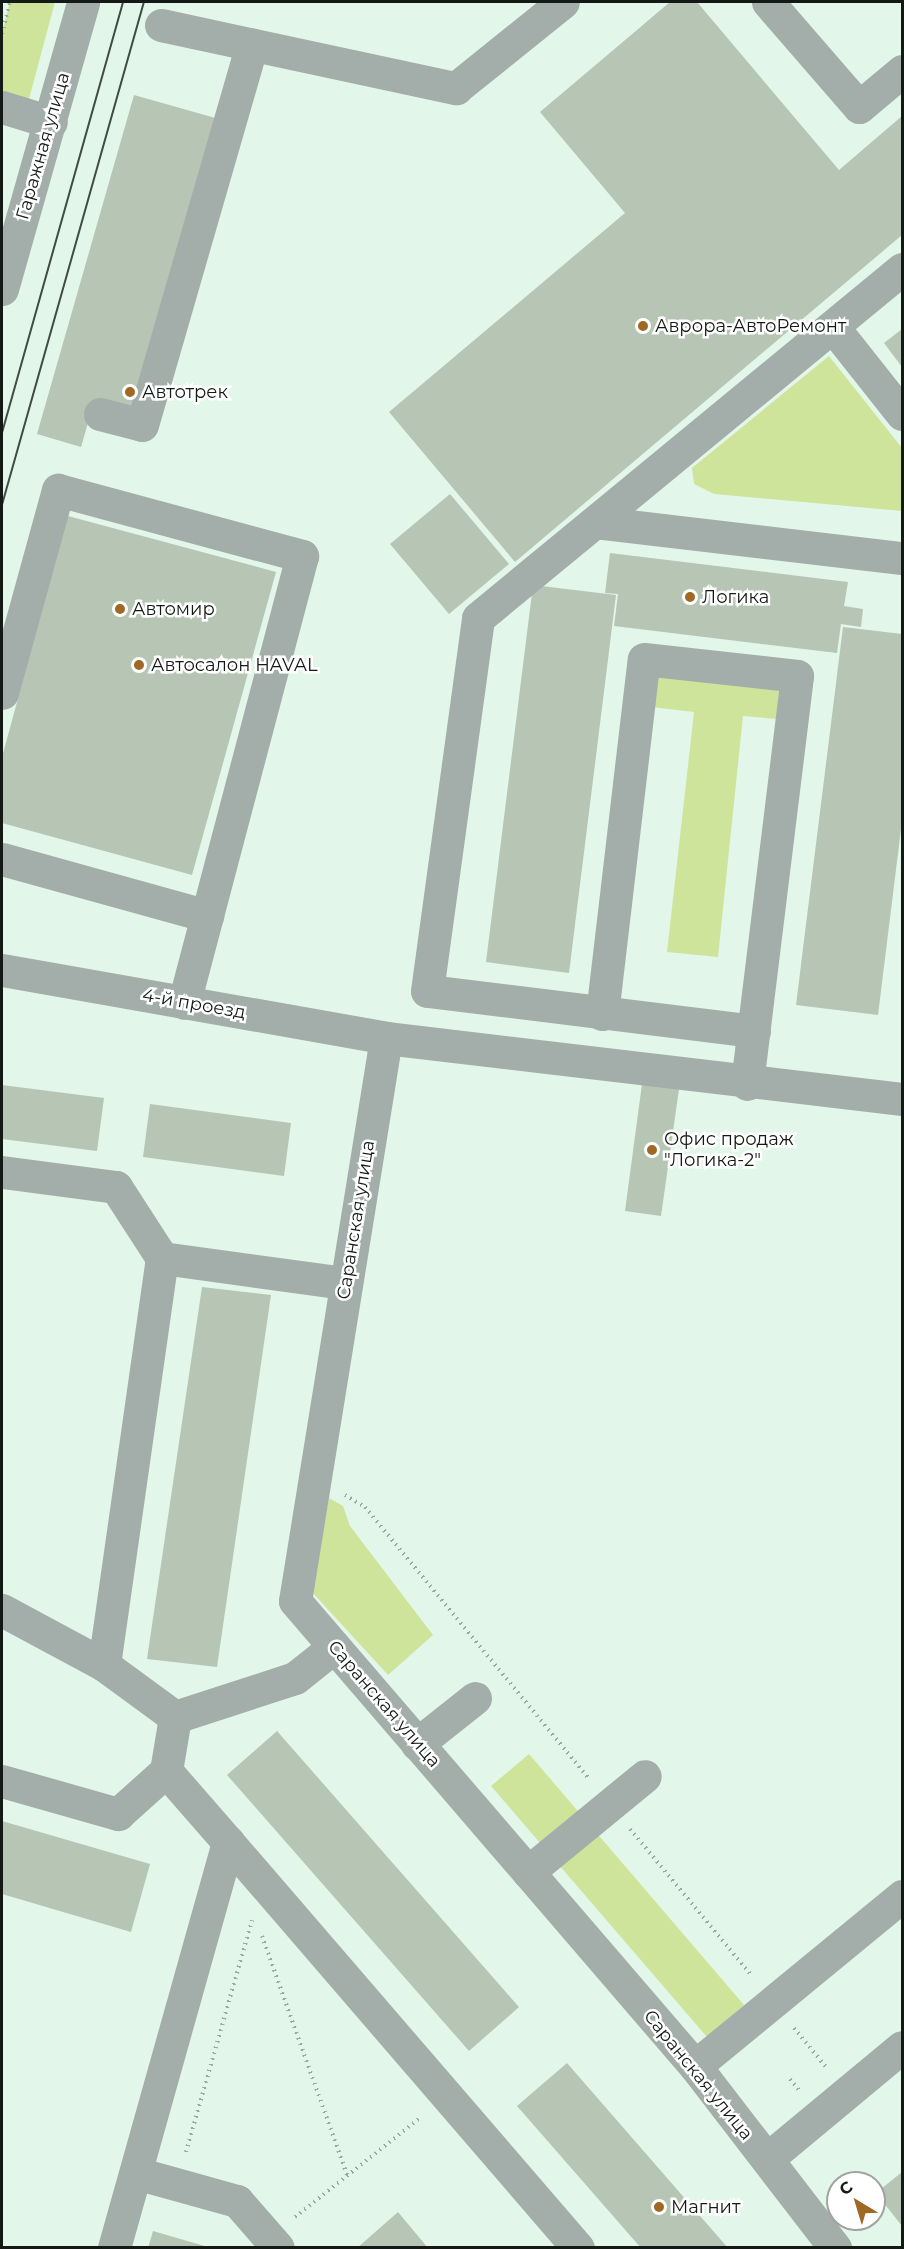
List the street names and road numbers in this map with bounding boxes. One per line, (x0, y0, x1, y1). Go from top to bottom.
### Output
street label: Гаражная улица (12, 70, 74, 222)
street label: 4-й проезд (141, 984, 247, 1024)
street label: Саранская улица (333, 1139, 379, 1301)
street label: Саранская улица (323, 1636, 445, 1772)
street label: Саранская улица (639, 2006, 757, 2144)

